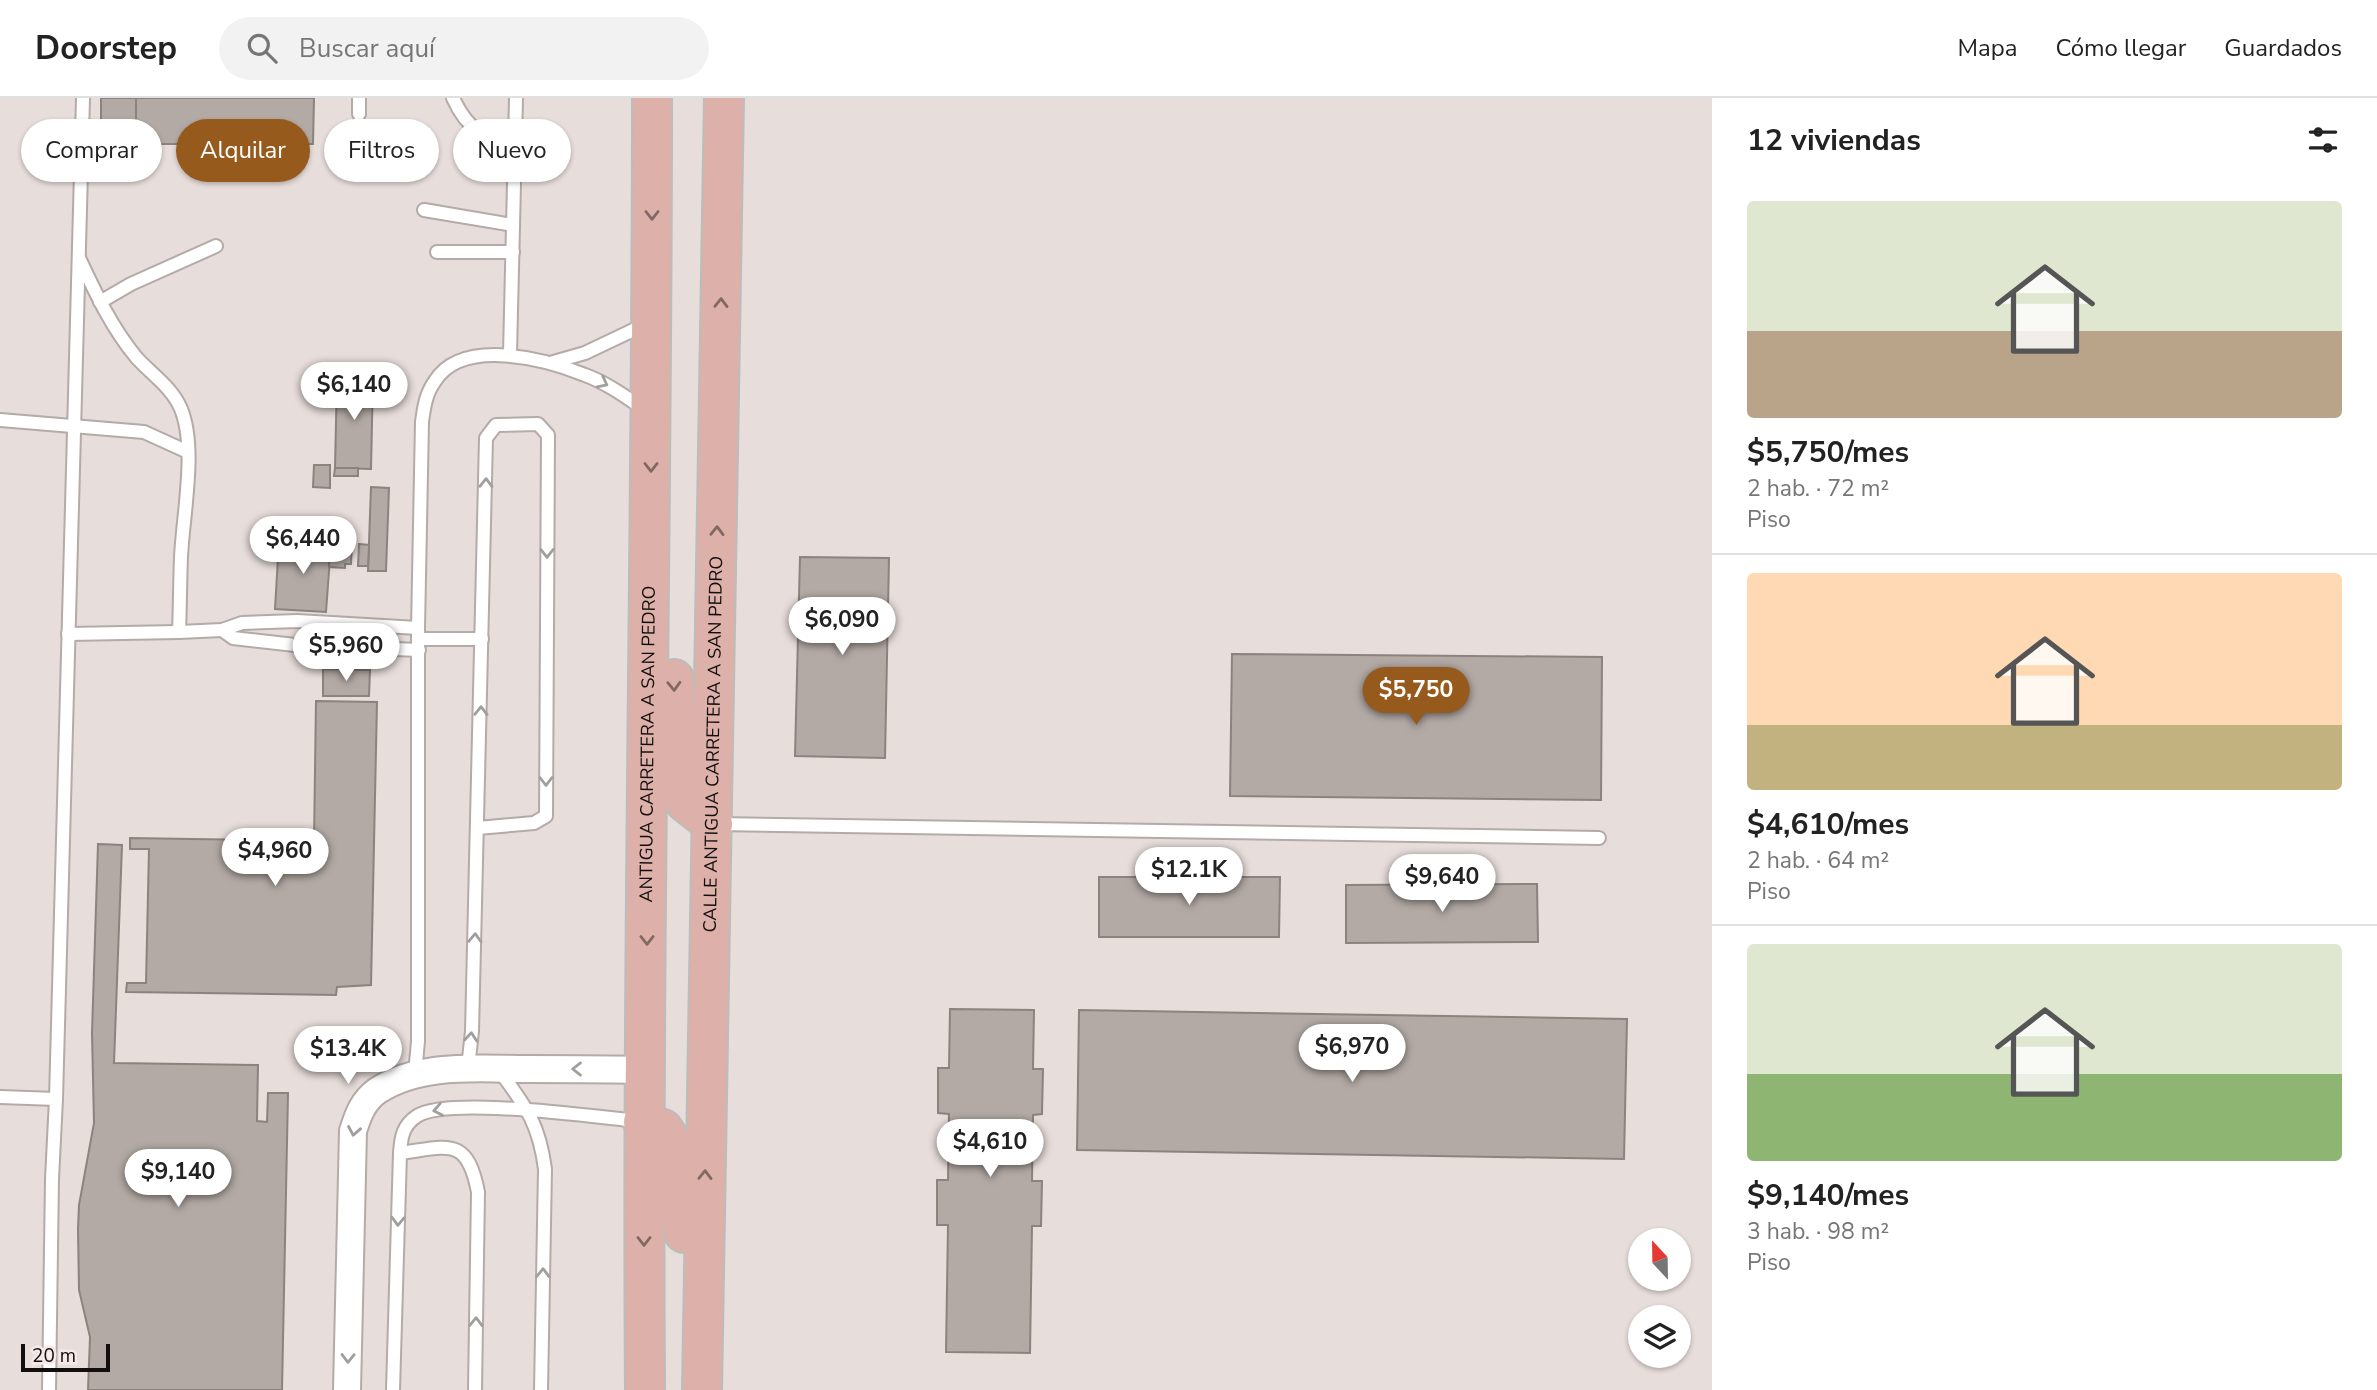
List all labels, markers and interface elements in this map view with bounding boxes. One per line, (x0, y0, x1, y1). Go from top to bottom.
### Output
search box (219, 17, 709, 80)
text: Doorstep (35, 26, 177, 71)
icon: search (243, 29, 281, 67)
text: Buscar aquí (299, 31, 435, 66)
text: Mapa (1957, 32, 2017, 64)
text: Cómo llegar (2055, 32, 2186, 64)
text: Guardados (2224, 32, 2342, 64)
chip: Comprar (21, 119, 162, 182)
chip: Alquilar (176, 119, 310, 182)
chip: Filtros (324, 119, 439, 182)
chip: Nuevo (453, 119, 571, 182)
text: 12 viviendas (1747, 120, 1921, 161)
icon: filters (2304, 121, 2342, 159)
one-way arrow (644, 210, 660, 221)
icon: home (1982, 246, 2108, 372)
one-way arrow (713, 298, 729, 308)
pin: $6,140 (297, 362, 411, 422)
text: $6,140 (317, 369, 391, 400)
one-way arrow (596, 375, 608, 389)
text: $5,750/mes (1747, 432, 1909, 473)
one-way arrow (643, 462, 659, 473)
text: 2 hab. · 72 m² (1747, 473, 1889, 504)
one-way arrow (478, 477, 493, 488)
text: Piso (1747, 504, 1791, 535)
pin: $6,440 (246, 517, 360, 576)
text: $6,440 (266, 523, 340, 554)
one-way arrow (710, 525, 725, 536)
one-way arrow (539, 548, 555, 559)
street label: CALLE ANTIGUA CARRETERA A SAN PEDRO (698, 556, 728, 933)
street label: ANTIGUA CARRETERA A SAN PEDRO (634, 585, 661, 903)
pin: $6,090 (785, 598, 899, 657)
text: $6,090 (805, 604, 879, 635)
icon: home (1982, 618, 2108, 744)
pin: $5,960 (289, 624, 403, 683)
text: $5,960 (309, 630, 383, 661)
pin: $5,750 (1359, 668, 1473, 727)
text: $5,750 (1379, 674, 1453, 705)
one-way arrow (667, 681, 682, 692)
one-way arrow (473, 705, 488, 716)
one-way arrow (538, 776, 554, 786)
text: $4,610/mes (1747, 804, 1909, 845)
pin: $4,960 (218, 828, 332, 888)
text: $4,960 (238, 835, 312, 866)
text: 2 hab. · 64 m² (1747, 845, 1889, 876)
pin: $12.1K (1132, 848, 1246, 907)
text: $12.1K (1151, 854, 1227, 885)
pin: $9,640 (1385, 854, 1499, 914)
text: $9,640 (1405, 861, 1479, 892)
text: Piso (1747, 876, 1791, 907)
one-way arrow (467, 932, 482, 943)
one-way arrow (639, 935, 655, 945)
icon: home (1982, 989, 2108, 1115)
pin: $6,970 (1295, 1024, 1409, 1084)
pin: $13.4K (291, 1026, 405, 1086)
one-way arrow (463, 1031, 478, 1042)
text: $6,970 (1315, 1031, 1389, 1062)
text: $13.4K (310, 1033, 386, 1064)
one-way arrow (572, 1061, 582, 1077)
one-way arrow (432, 1102, 444, 1117)
pin: $4,610 (933, 1119, 1047, 1179)
one-way arrow (347, 1125, 362, 1137)
text: $4,610 (953, 1126, 1027, 1157)
pin: $9,140 (121, 1150, 235, 1209)
text: $9,140 (141, 1156, 215, 1187)
one-way arrow (697, 1169, 713, 1180)
text: $9,140/mes (1747, 1175, 1909, 1216)
text: 3 hab. · 98 m² (1747, 1216, 1889, 1247)
one-way arrow (390, 1217, 406, 1227)
north arrow (1628, 1228, 1690, 1292)
map controls (1628, 1228, 1691, 1368)
one-way arrow (636, 1236, 652, 1246)
text: Piso (1747, 1247, 1791, 1278)
one-way arrow (535, 1267, 551, 1278)
button: layers (1628, 1305, 1691, 1368)
one-way arrow (468, 1316, 484, 1327)
scale bar (21, 1341, 110, 1373)
text: 20 m (32, 1343, 76, 1369)
one-way arrow (340, 1353, 355, 1364)

